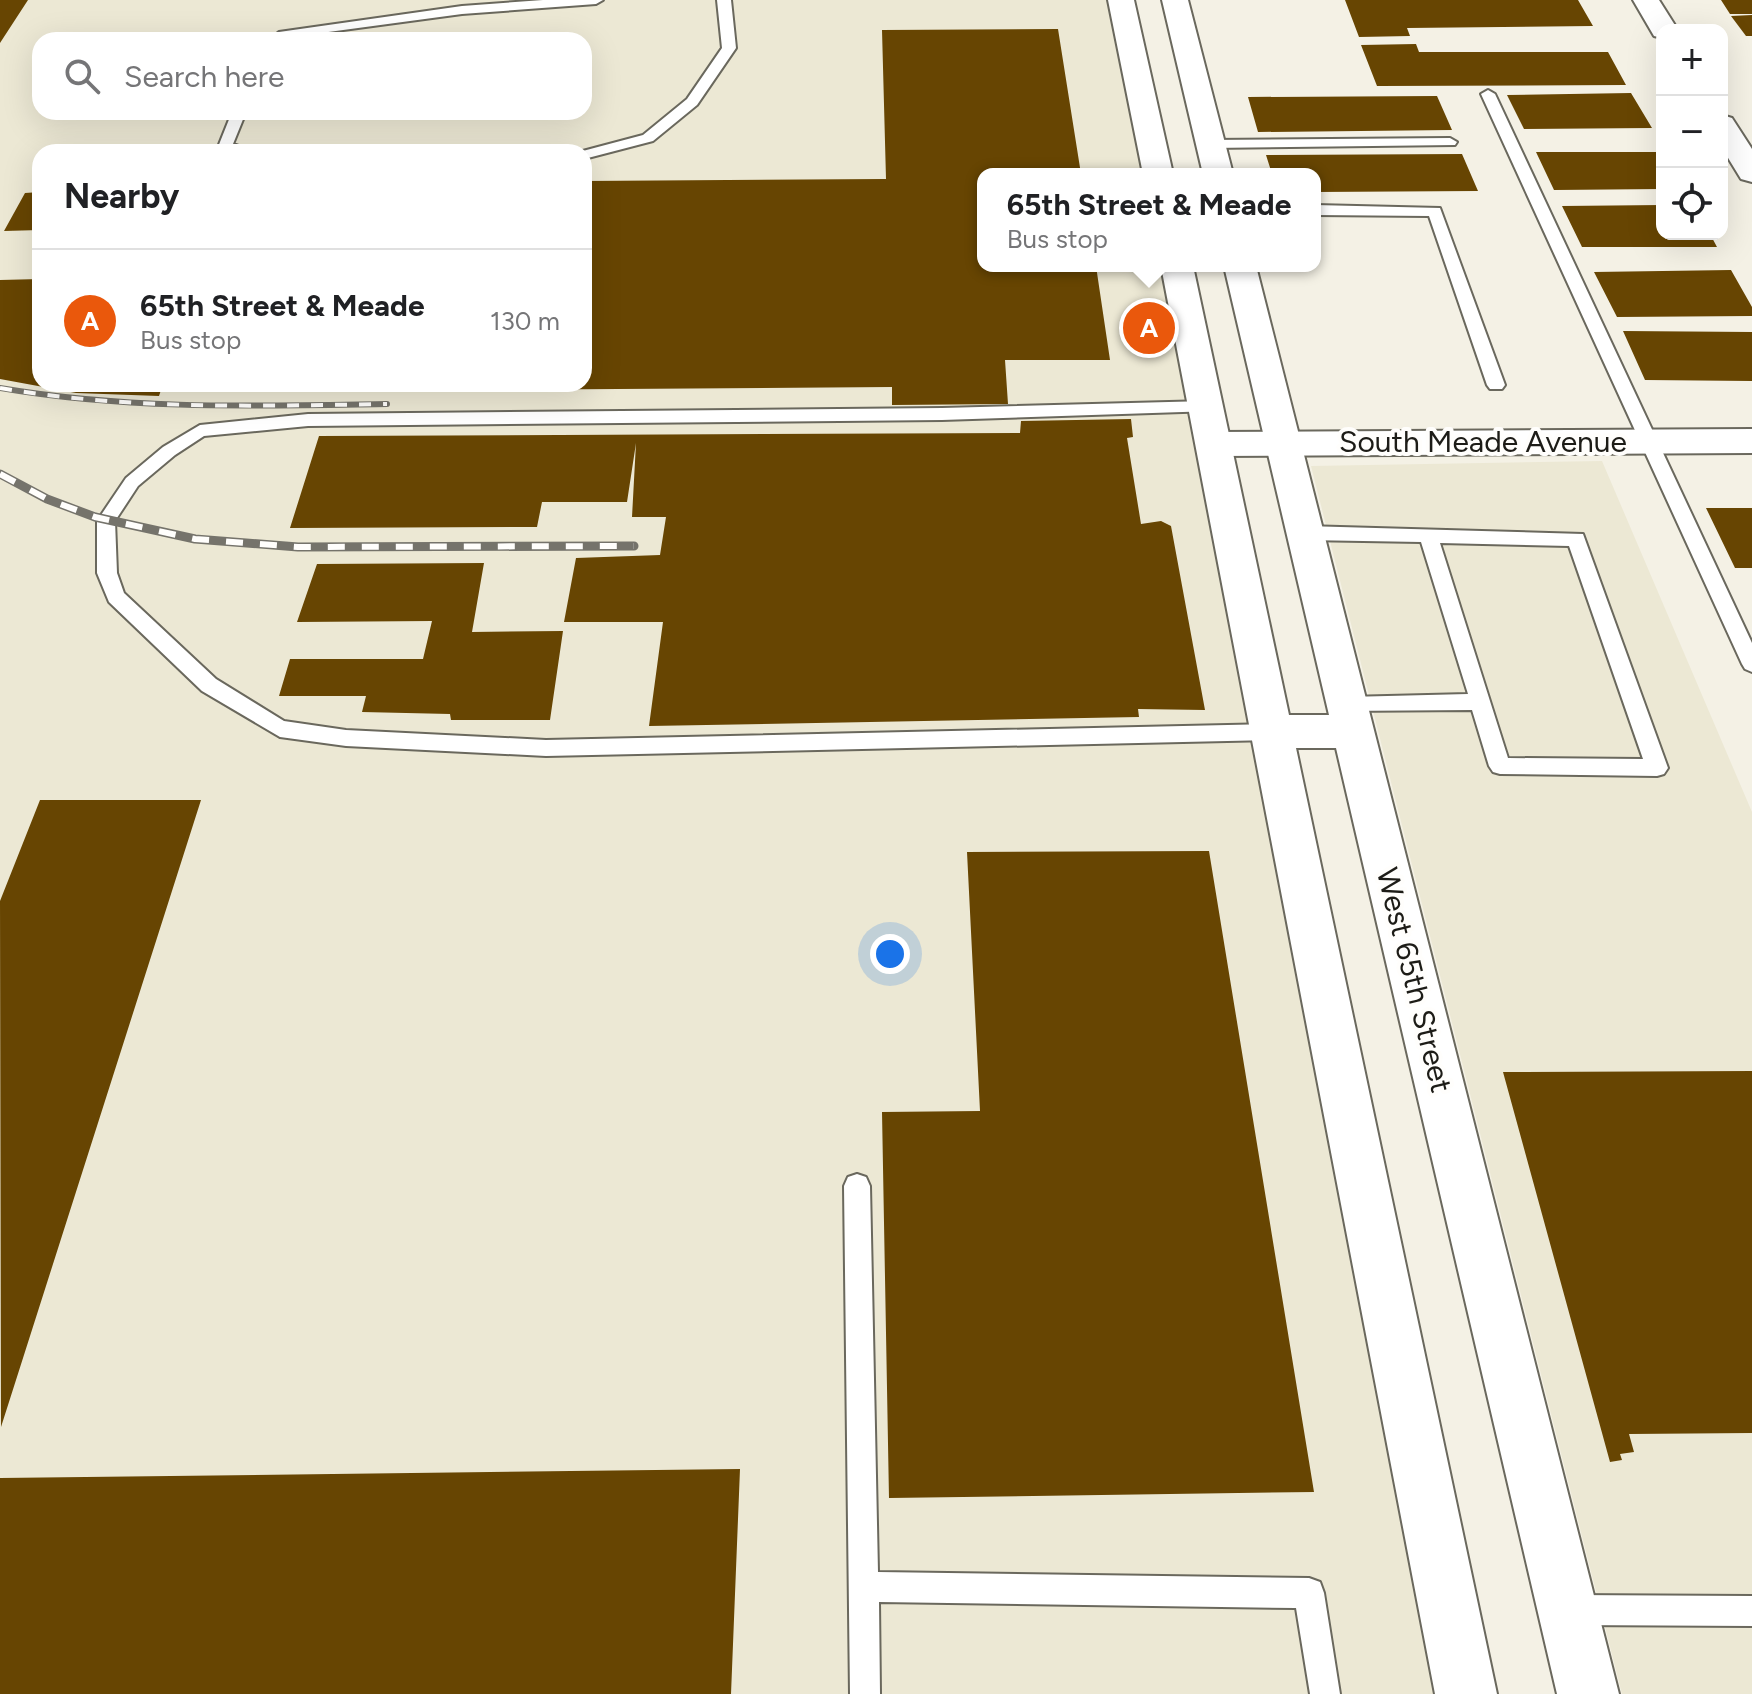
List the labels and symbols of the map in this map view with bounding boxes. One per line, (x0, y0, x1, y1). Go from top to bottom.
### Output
pin: A (1123, 298, 1175, 358)
street label: South Meade Avenue (1339, 423, 1627, 460)
street label: West 65th Street (1369, 864, 1460, 1096)
your location (870, 934, 910, 974)

